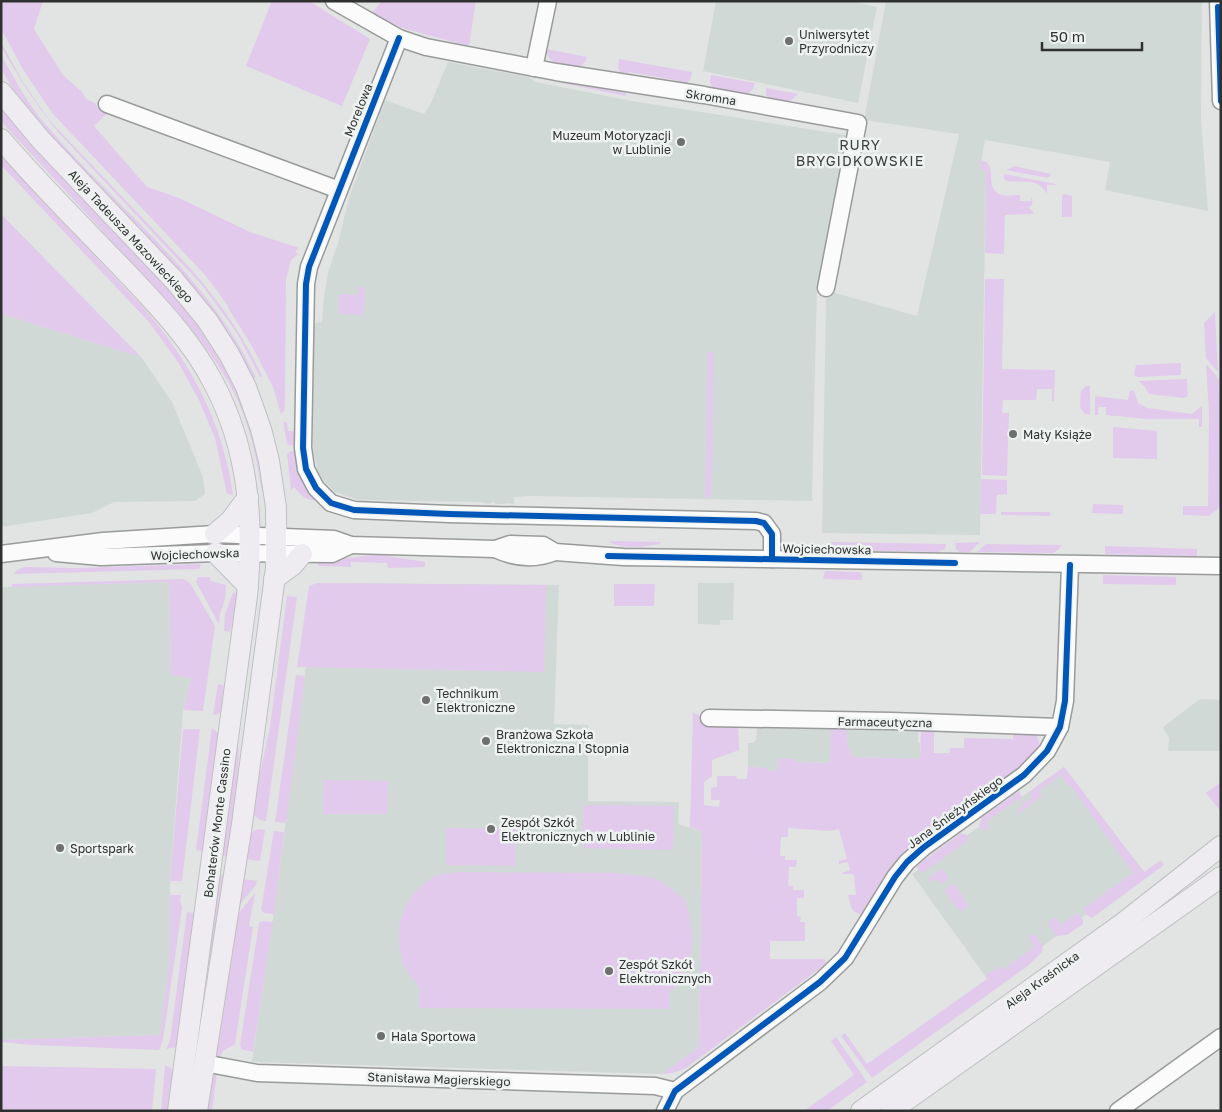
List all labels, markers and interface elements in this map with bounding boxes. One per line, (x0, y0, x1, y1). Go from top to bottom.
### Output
scale bar (1042, 20, 1142, 52)
place label: Uniwersytet Przyrodniczy (799, 27, 874, 56)
text: 50 m (1050, 27, 1085, 45)
marker: Uniwersytet Przyrodniczy (783, 35, 795, 47)
street label: Morelowa (341, 81, 375, 139)
street label: Skromna (685, 86, 737, 108)
place label: Muzeum Motoryzacji w Lublinie (552, 128, 671, 157)
marker: Muzeum Motoryzacji w Lublinie (675, 136, 687, 148)
district label: RURY BRYGIDKOWSKIE (796, 136, 924, 169)
street label: Aleja Tadeusza Mazowieckiego (65, 166, 197, 306)
place label: Mały Książe (1023, 427, 1092, 442)
marker: Mały Książe (1007, 428, 1019, 440)
street label: Wojciechowska (783, 541, 871, 557)
street label: Wojciechowska (150, 545, 240, 563)
place label: Technikum Elektroniczne (436, 686, 515, 715)
marker: Technikum Elektroniczne (420, 694, 432, 706)
street label: Farmaceutyczna (837, 714, 933, 730)
place label: Branżowa Szkoła Elektroniczna I Stopnia (496, 727, 629, 756)
marker: Branżowa Szkoła Elektroniczna I Stopnia (480, 735, 492, 747)
street label: Bohaterów Monte Cassino (200, 747, 234, 899)
street label: Jana Śnieżyńskiego (904, 772, 1006, 852)
place label: Zespół Szkół Elektronicznych w Lublinie (501, 815, 655, 844)
marker: Zespół Szkół Elektronicznych w Lublinie (485, 823, 497, 835)
place label: Sportspark (70, 841, 134, 856)
marker: Sportspark (54, 842, 66, 854)
street label: Aleja Kraśnicka (1002, 948, 1082, 1012)
place label: Zespół Szkół Elektronicznych (619, 957, 711, 986)
marker: Zespół Szkół Elektronicznych (603, 965, 615, 977)
place label: Hala Sportowa (391, 1029, 476, 1044)
marker: Hala Sportowa (375, 1030, 387, 1042)
street label: Stanisława Magierskiego (367, 1069, 511, 1089)

